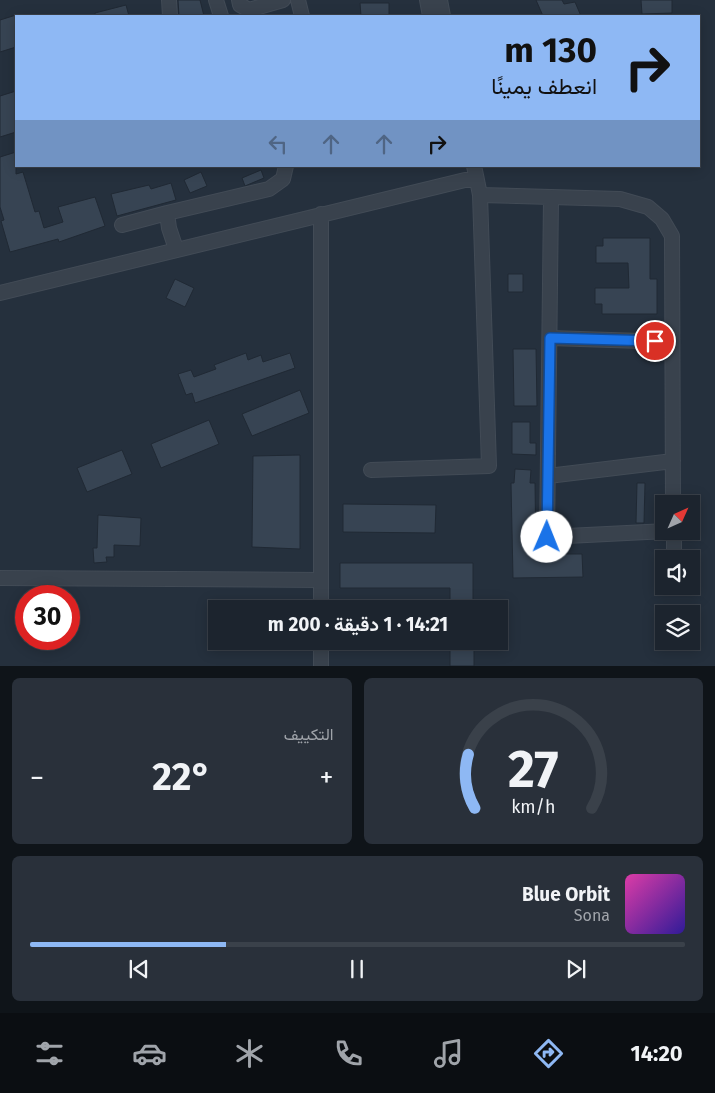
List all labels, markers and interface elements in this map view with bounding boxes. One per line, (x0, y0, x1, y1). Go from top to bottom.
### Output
text: 130 m (504, 29, 597, 71)
icon: right (615, 35, 680, 100)
text: انعطف يمينًا (491, 73, 597, 100)
icon: left (264, 130, 292, 158)
icon: ahead (317, 130, 345, 158)
icon: ahead (370, 130, 398, 158)
icon: right (423, 130, 451, 158)
pin (634, 320, 676, 362)
icon: arrive (641, 327, 669, 355)
north arrow (655, 495, 700, 540)
map controls (655, 495, 700, 650)
position arrow (520, 510, 572, 562)
button: sound (655, 550, 700, 595)
speed limit sign: 30 (15, 585, 80, 650)
button: layers (655, 605, 700, 650)
text: 14:21 · 1 دقيقة · 200 m (268, 613, 448, 636)
text: التكييف (284, 725, 334, 744)
text: 27 (508, 738, 559, 801)
text: 22° (152, 754, 211, 800)
text: − (30, 761, 44, 794)
text: + (320, 761, 334, 794)
text: km/h (511, 796, 555, 818)
text: Blue Orbit (522, 883, 610, 906)
text: Sona (574, 906, 610, 925)
icon: previous (125, 955, 153, 983)
icon: pause (343, 955, 371, 983)
icon: next (562, 955, 590, 983)
icon: filters (32, 1036, 67, 1071)
icon: car (132, 1036, 167, 1071)
icon: climate (232, 1036, 267, 1071)
icon: phone (331, 1036, 366, 1071)
icon: music (431, 1036, 466, 1071)
icon: directions (531, 1036, 566, 1071)
text: 14:20 (630, 1040, 683, 1067)

